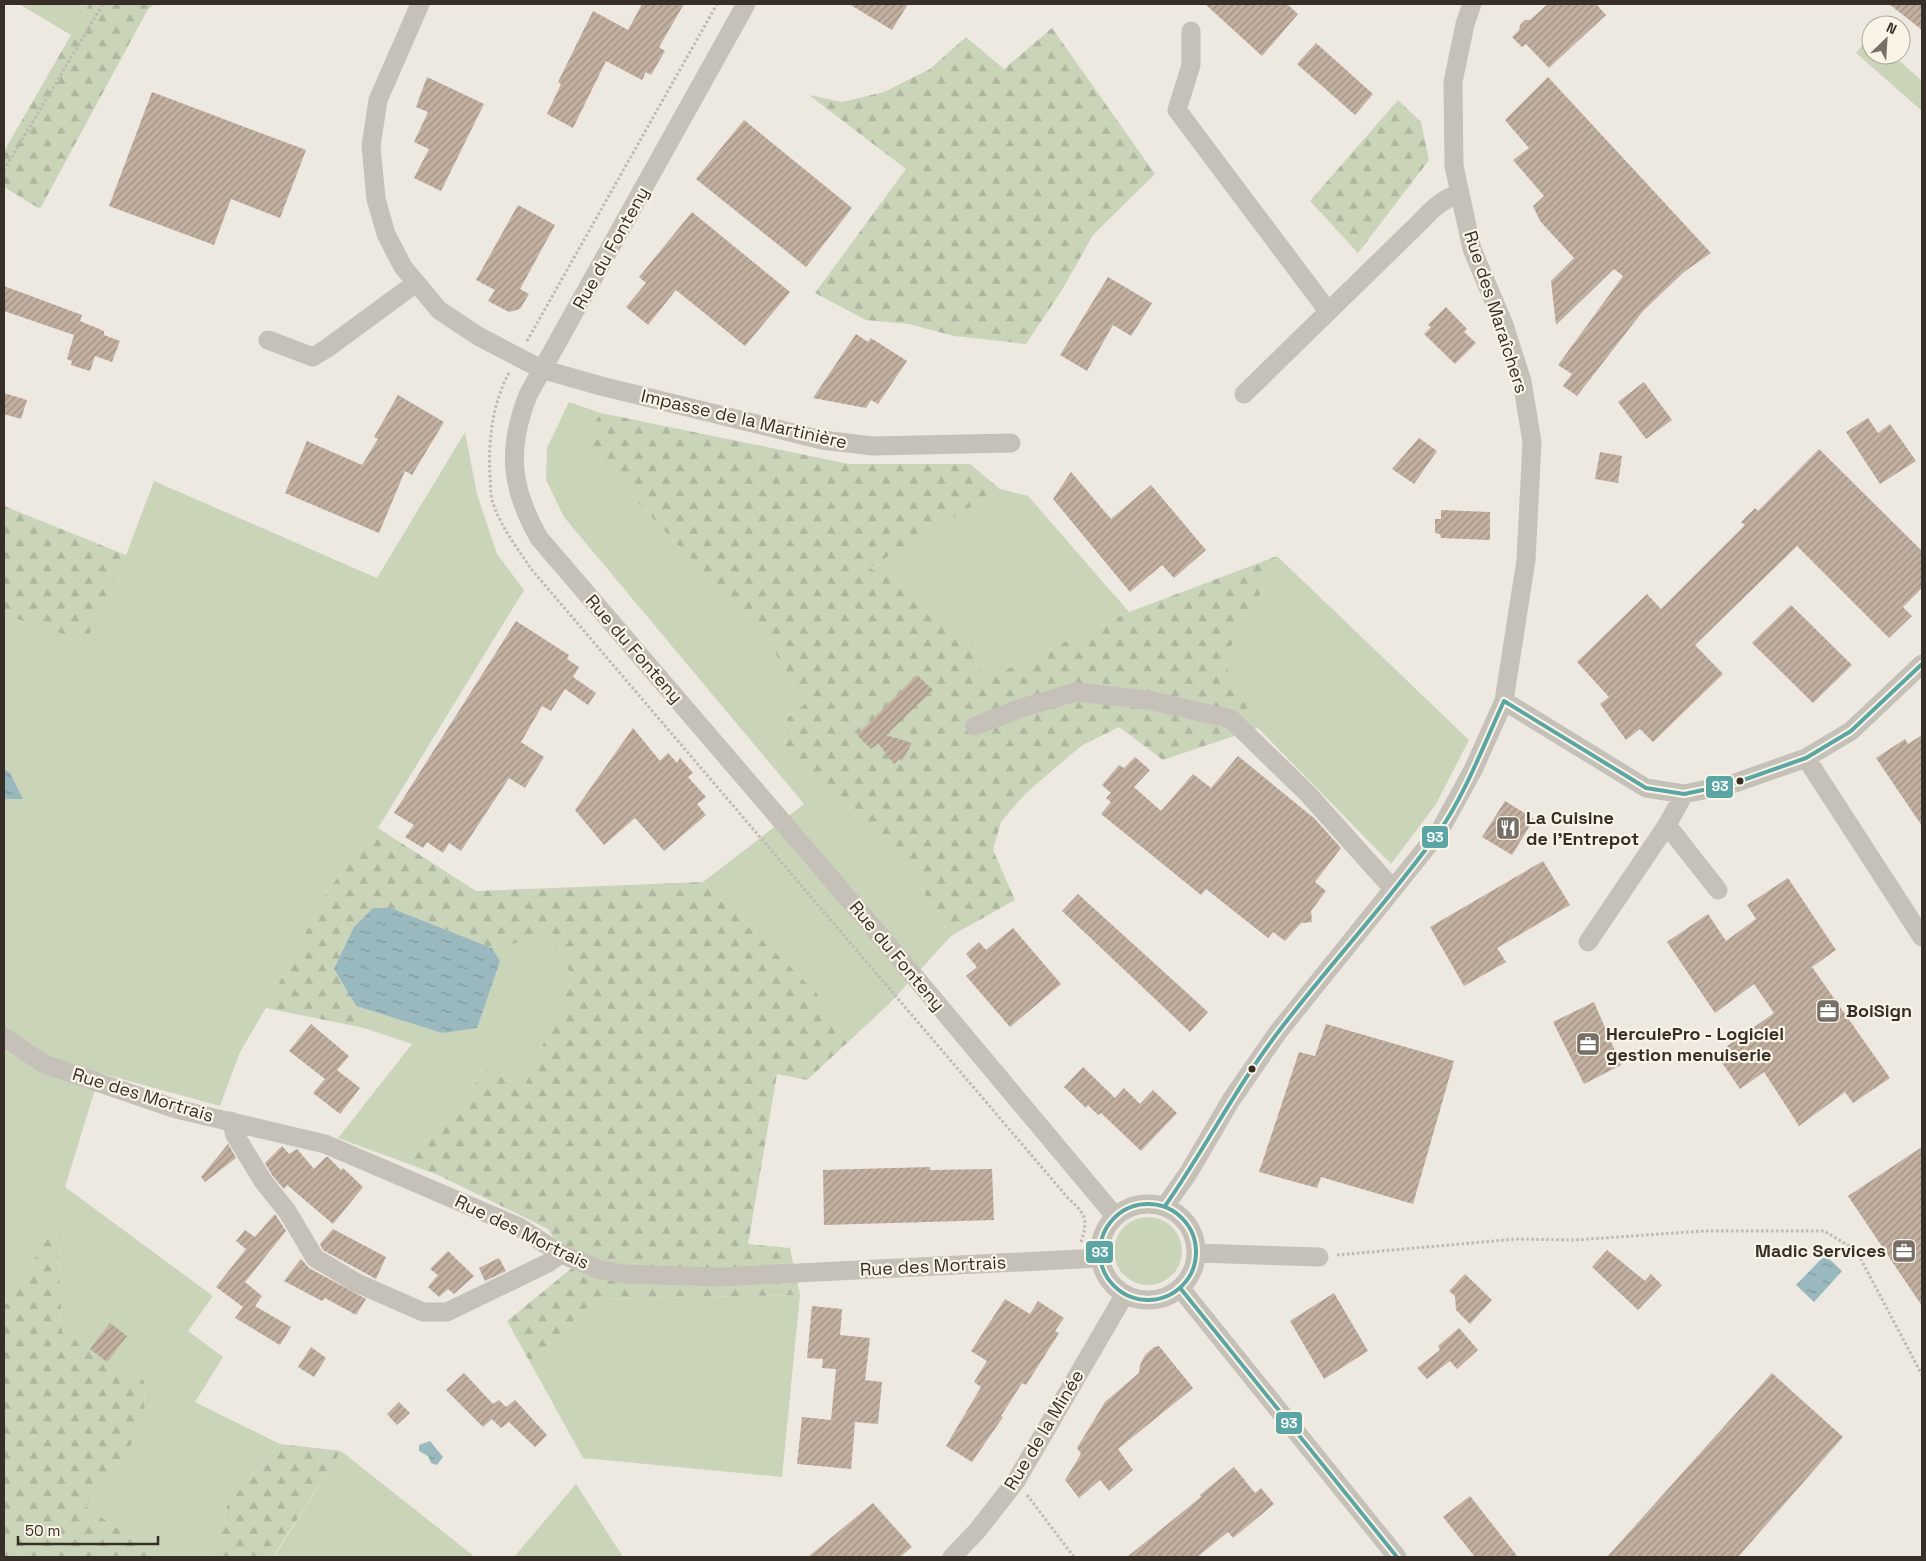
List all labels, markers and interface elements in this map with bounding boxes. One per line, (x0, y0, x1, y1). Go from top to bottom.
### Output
north arrow (1861, 15, 1911, 65)
text: N (1883, 18, 1900, 38)
street label: Rue du Fonteny (567, 182, 654, 313)
street label: Rue des Maraîchers (1459, 228, 1534, 396)
street label: Impasse de la Martinière (639, 384, 849, 453)
street label: Rue du Fonteny (581, 589, 688, 708)
line badge: 93 (1705, 775, 1734, 799)
unlabelled marker (1735, 776, 1745, 786)
text: 93 (1711, 777, 1729, 795)
place label: La Cuisine de l'Entrepot (1526, 806, 1639, 850)
restaurant icon: La Cuisine de l'Entrepot (1495, 815, 1521, 841)
line badge: 93 (1421, 825, 1449, 849)
text: 93 (1426, 828, 1444, 846)
street label: Rue du Fonteny (845, 896, 950, 1016)
office icon: BoiSign (1815, 998, 1841, 1024)
place label: BoiSign (1846, 999, 1912, 1022)
place label: HerculePro - Logiciel gestion menuiserie (1606, 1022, 1784, 1066)
office icon: HerculePro - Logiciel gestion menuiserie (1575, 1031, 1601, 1057)
street label: Rue des Mortrais (70, 1062, 217, 1127)
unlabelled marker (1247, 1064, 1257, 1074)
street label: Rue des Mortrais (451, 1189, 593, 1274)
office icon: Madic Services (1891, 1238, 1917, 1264)
place label: Madic Services (1755, 1239, 1886, 1262)
line badge: 93 (1085, 1240, 1114, 1264)
text: 93 (1091, 1243, 1109, 1261)
street label: Rue des Mortrais (859, 1250, 1007, 1281)
street label: Rue de la Minée (999, 1365, 1089, 1494)
line badge: 93 (1275, 1411, 1303, 1435)
text: 93 (1280, 1414, 1298, 1432)
scale bar (18, 1514, 158, 1546)
text: 50 m (25, 1521, 60, 1540)

